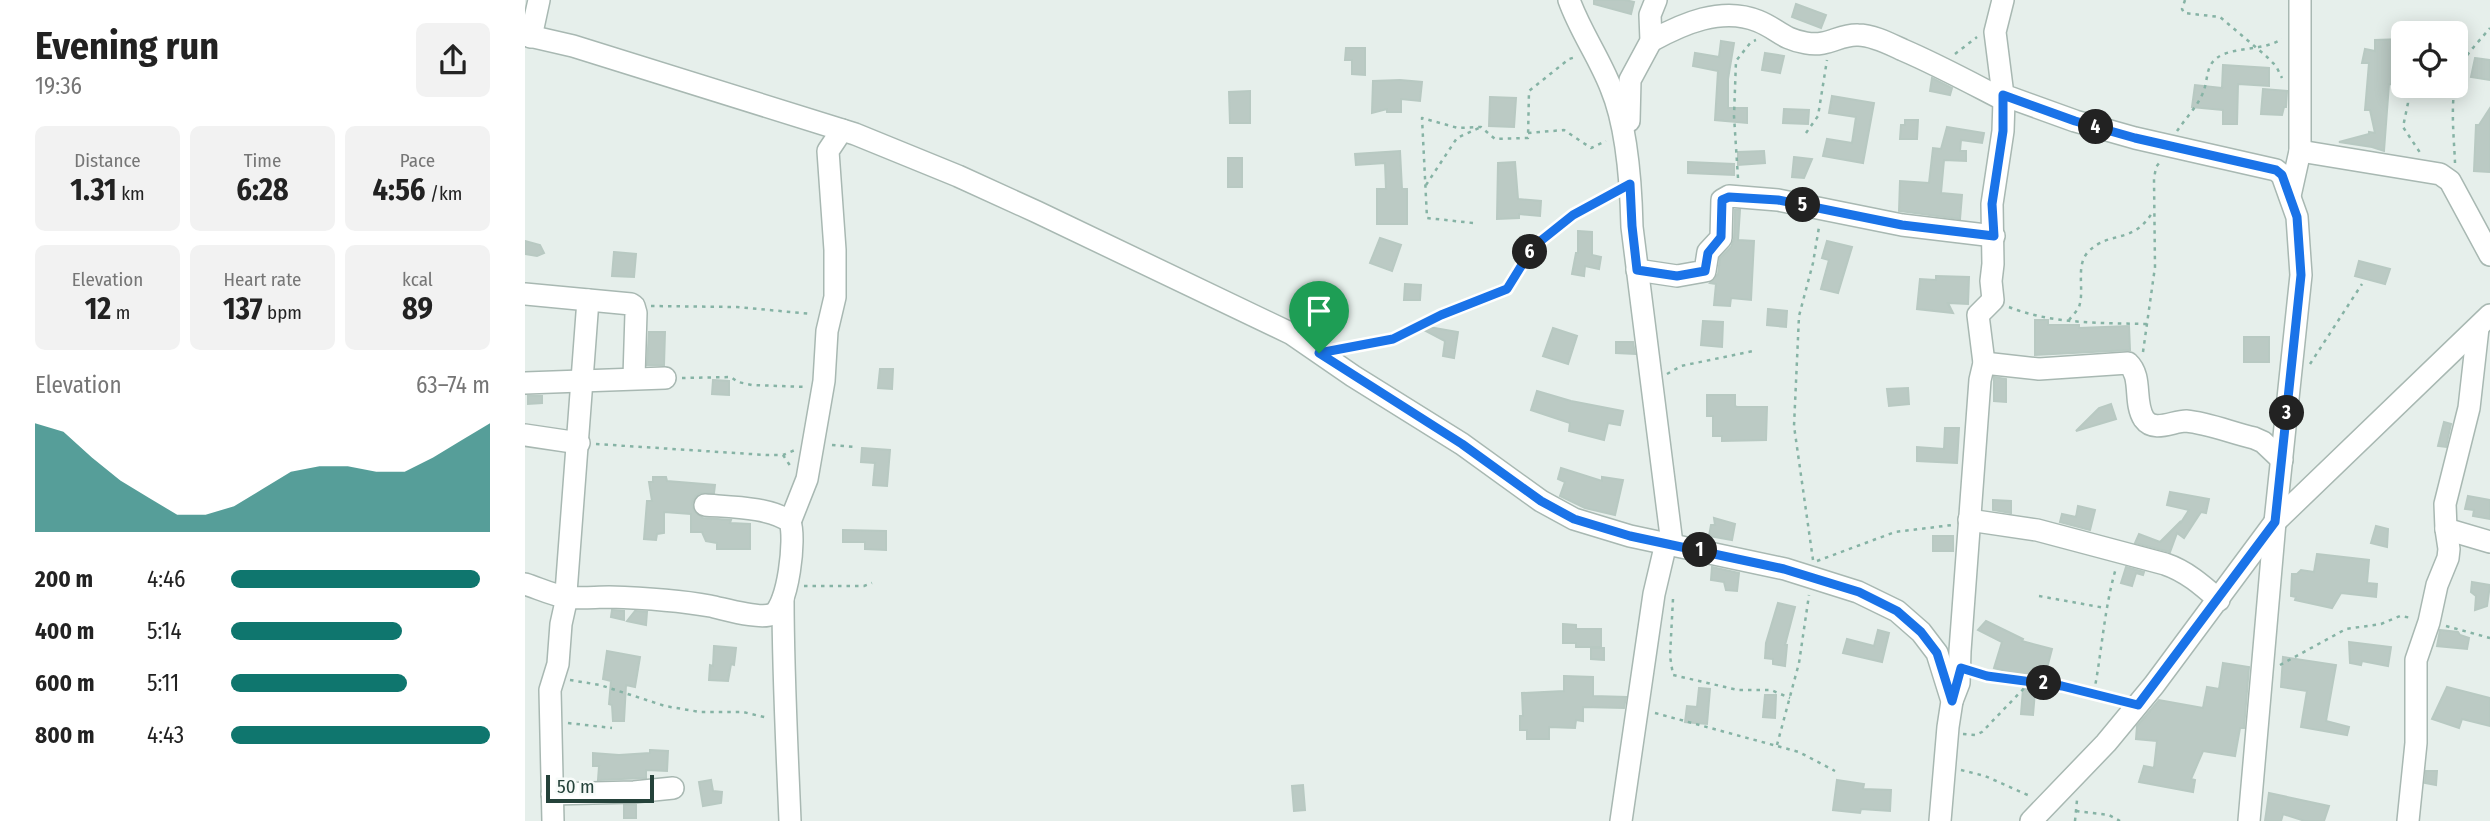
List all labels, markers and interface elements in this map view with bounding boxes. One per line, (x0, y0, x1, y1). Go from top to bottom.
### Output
map controls (2391, 21, 2468, 98)
button: locate (2391, 21, 2468, 98)
text: Evening run (35, 23, 219, 69)
button: share (416, 23, 490, 97)
text: 19:36 (35, 72, 82, 100)
pin: 4 (2079, 110, 2113, 144)
text: 4 (2091, 115, 2100, 138)
text: Distance (74, 149, 141, 172)
text: Time (244, 149, 281, 172)
text: Pace (400, 149, 435, 172)
text: 1.31 (70, 172, 117, 208)
text: 6:28 (236, 172, 289, 208)
text: 4:56 (373, 172, 426, 208)
text: km (117, 182, 145, 205)
text: /km (426, 182, 462, 205)
pin: 5 (1785, 188, 1821, 222)
text: 5 (1798, 193, 1807, 216)
pin: 6 (1513, 234, 1548, 270)
text: 6 (1525, 240, 1534, 263)
text: Elevation (72, 268, 143, 291)
text: Heart rate (223, 268, 302, 291)
text: kcal (402, 268, 433, 291)
pin (1289, 281, 1349, 353)
text: 12 (85, 291, 111, 327)
text: 137 (223, 291, 263, 327)
text: 89 (402, 291, 433, 327)
icon: arrive (1300, 292, 1338, 330)
text: m (111, 301, 130, 324)
text: bpm (263, 301, 302, 324)
text: Elevation (35, 371, 122, 399)
text: 63–74 m (416, 371, 490, 399)
pin: 3 (2269, 396, 2305, 430)
text: 3 (2282, 401, 2291, 424)
pin: 1 (1683, 532, 1717, 568)
text: 1 (1695, 538, 1704, 561)
text: 200 m (35, 565, 93, 593)
text: 4:46 (147, 565, 185, 593)
text: 400 m (35, 617, 94, 645)
text: 5:14 (147, 617, 182, 645)
pin: 2 (2027, 666, 2061, 700)
text: 600 m (35, 669, 94, 697)
text: 5:11 (147, 669, 179, 697)
text: 2 (2039, 671, 2048, 694)
text: 800 m (35, 721, 95, 749)
text: 4:43 (147, 721, 184, 749)
scale bar (546, 772, 655, 804)
text: 50 m (557, 775, 595, 798)

